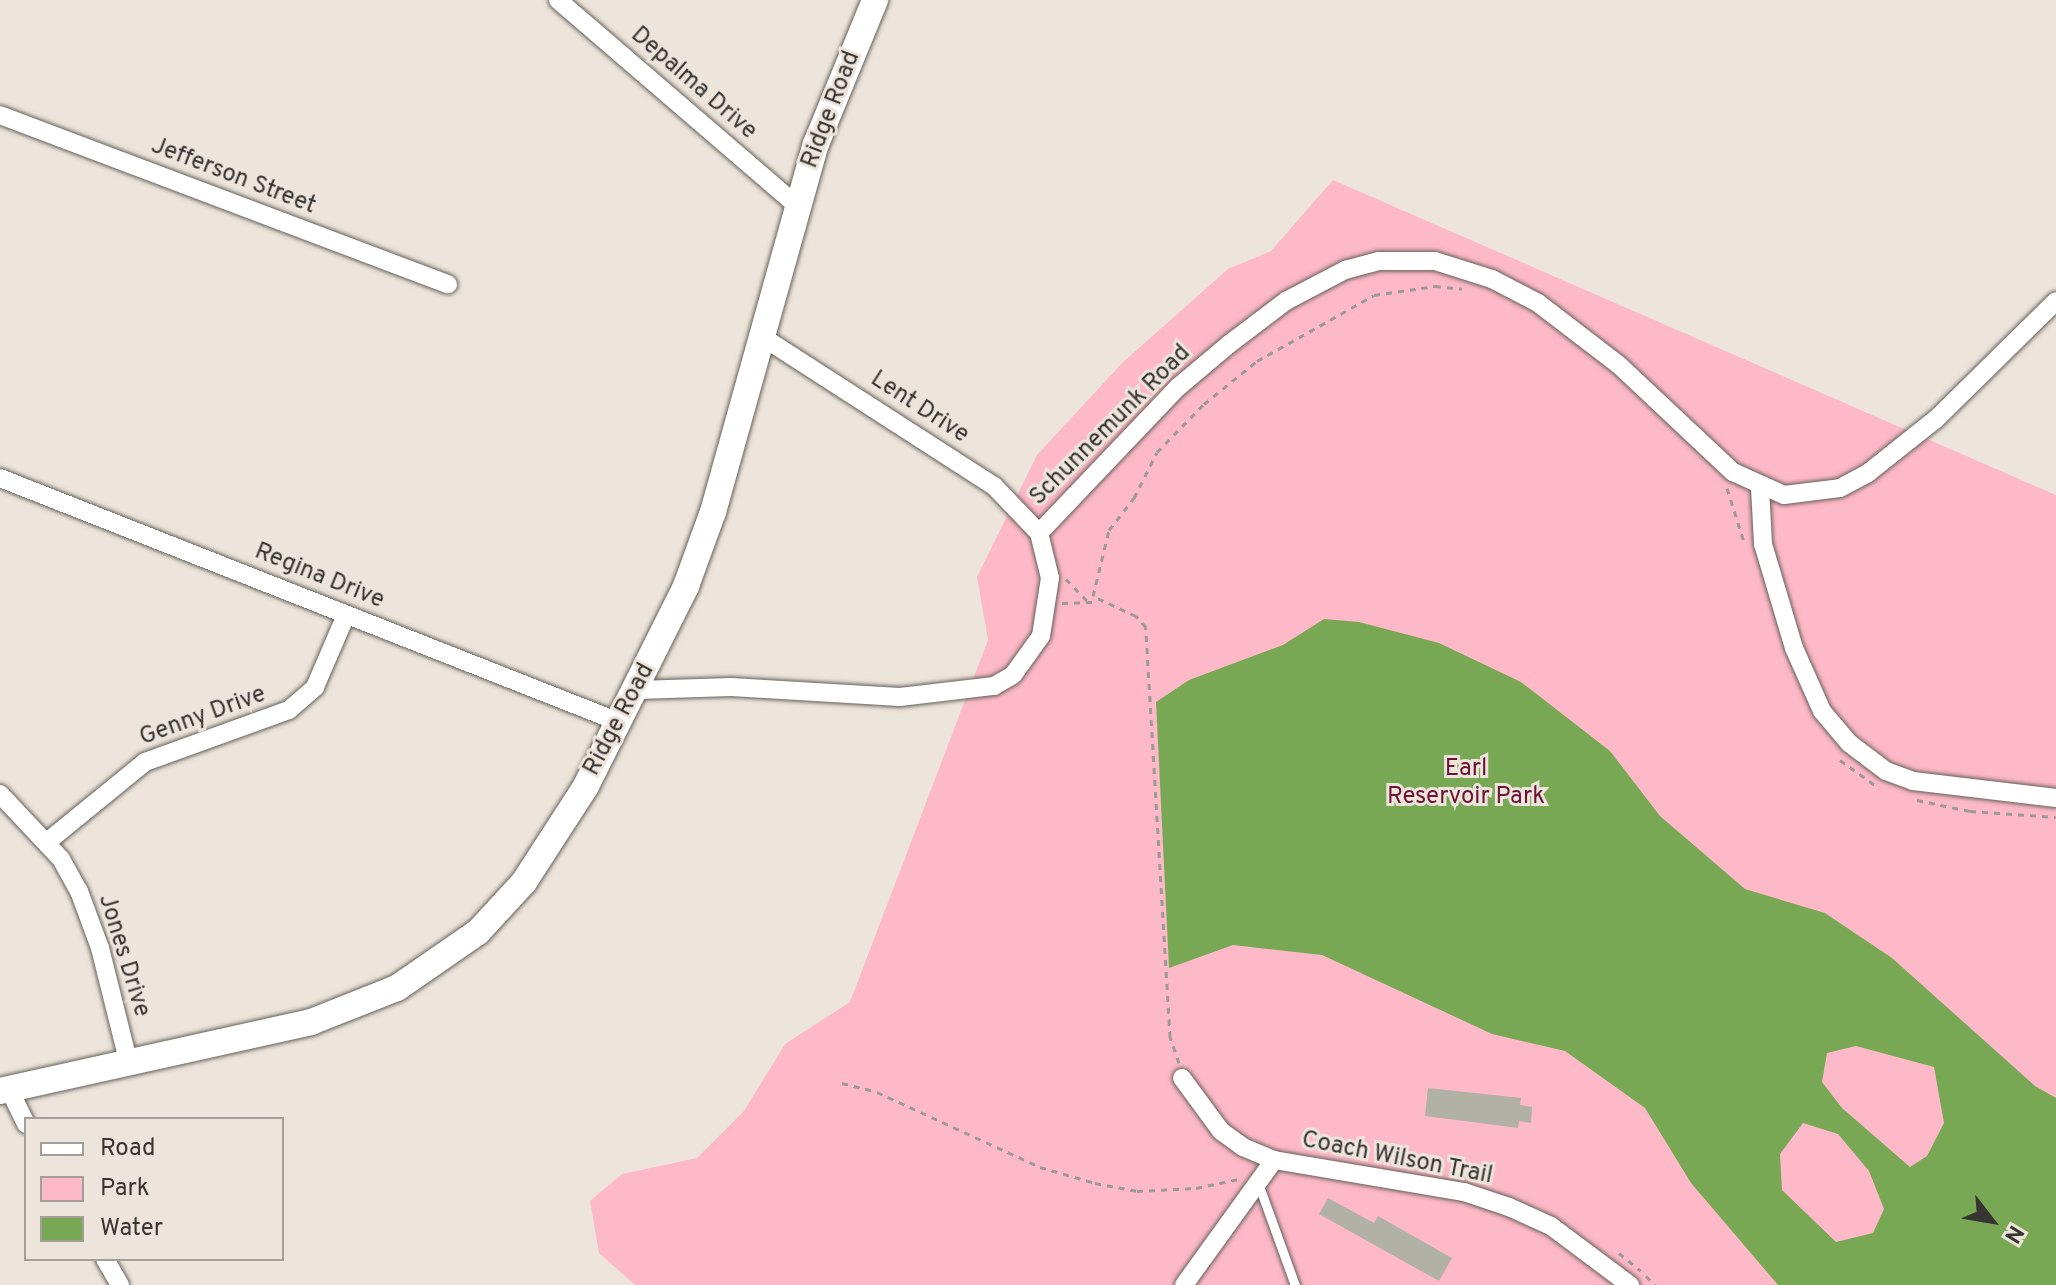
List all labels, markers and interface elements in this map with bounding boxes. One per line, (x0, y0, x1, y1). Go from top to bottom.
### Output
street label: Depalma Drive (624, 21, 762, 147)
street label: Ridge Road (797, 47, 867, 173)
street label: Jefferson Street (147, 132, 319, 222)
street label: Schunnemunk Road (1025, 340, 1197, 512)
street label: Lent Drive (864, 366, 974, 450)
street label: Regina Drive (250, 538, 388, 616)
street label: Ridge Road (578, 659, 662, 781)
street label: Genny Drive (136, 681, 270, 753)
park label: Earl Reservoir Park (1387, 756, 1545, 812)
street label: Jones Drive (91, 891, 155, 1021)
legend (24, 1117, 284, 1261)
street label: Coach Wilson Trail (1298, 1126, 1496, 1192)
text: Road (100, 1134, 156, 1164)
text: Park (100, 1174, 150, 1204)
north arrow (1952, 1181, 2032, 1261)
text: Water (100, 1214, 163, 1244)
text: N (1997, 1220, 2029, 1247)

